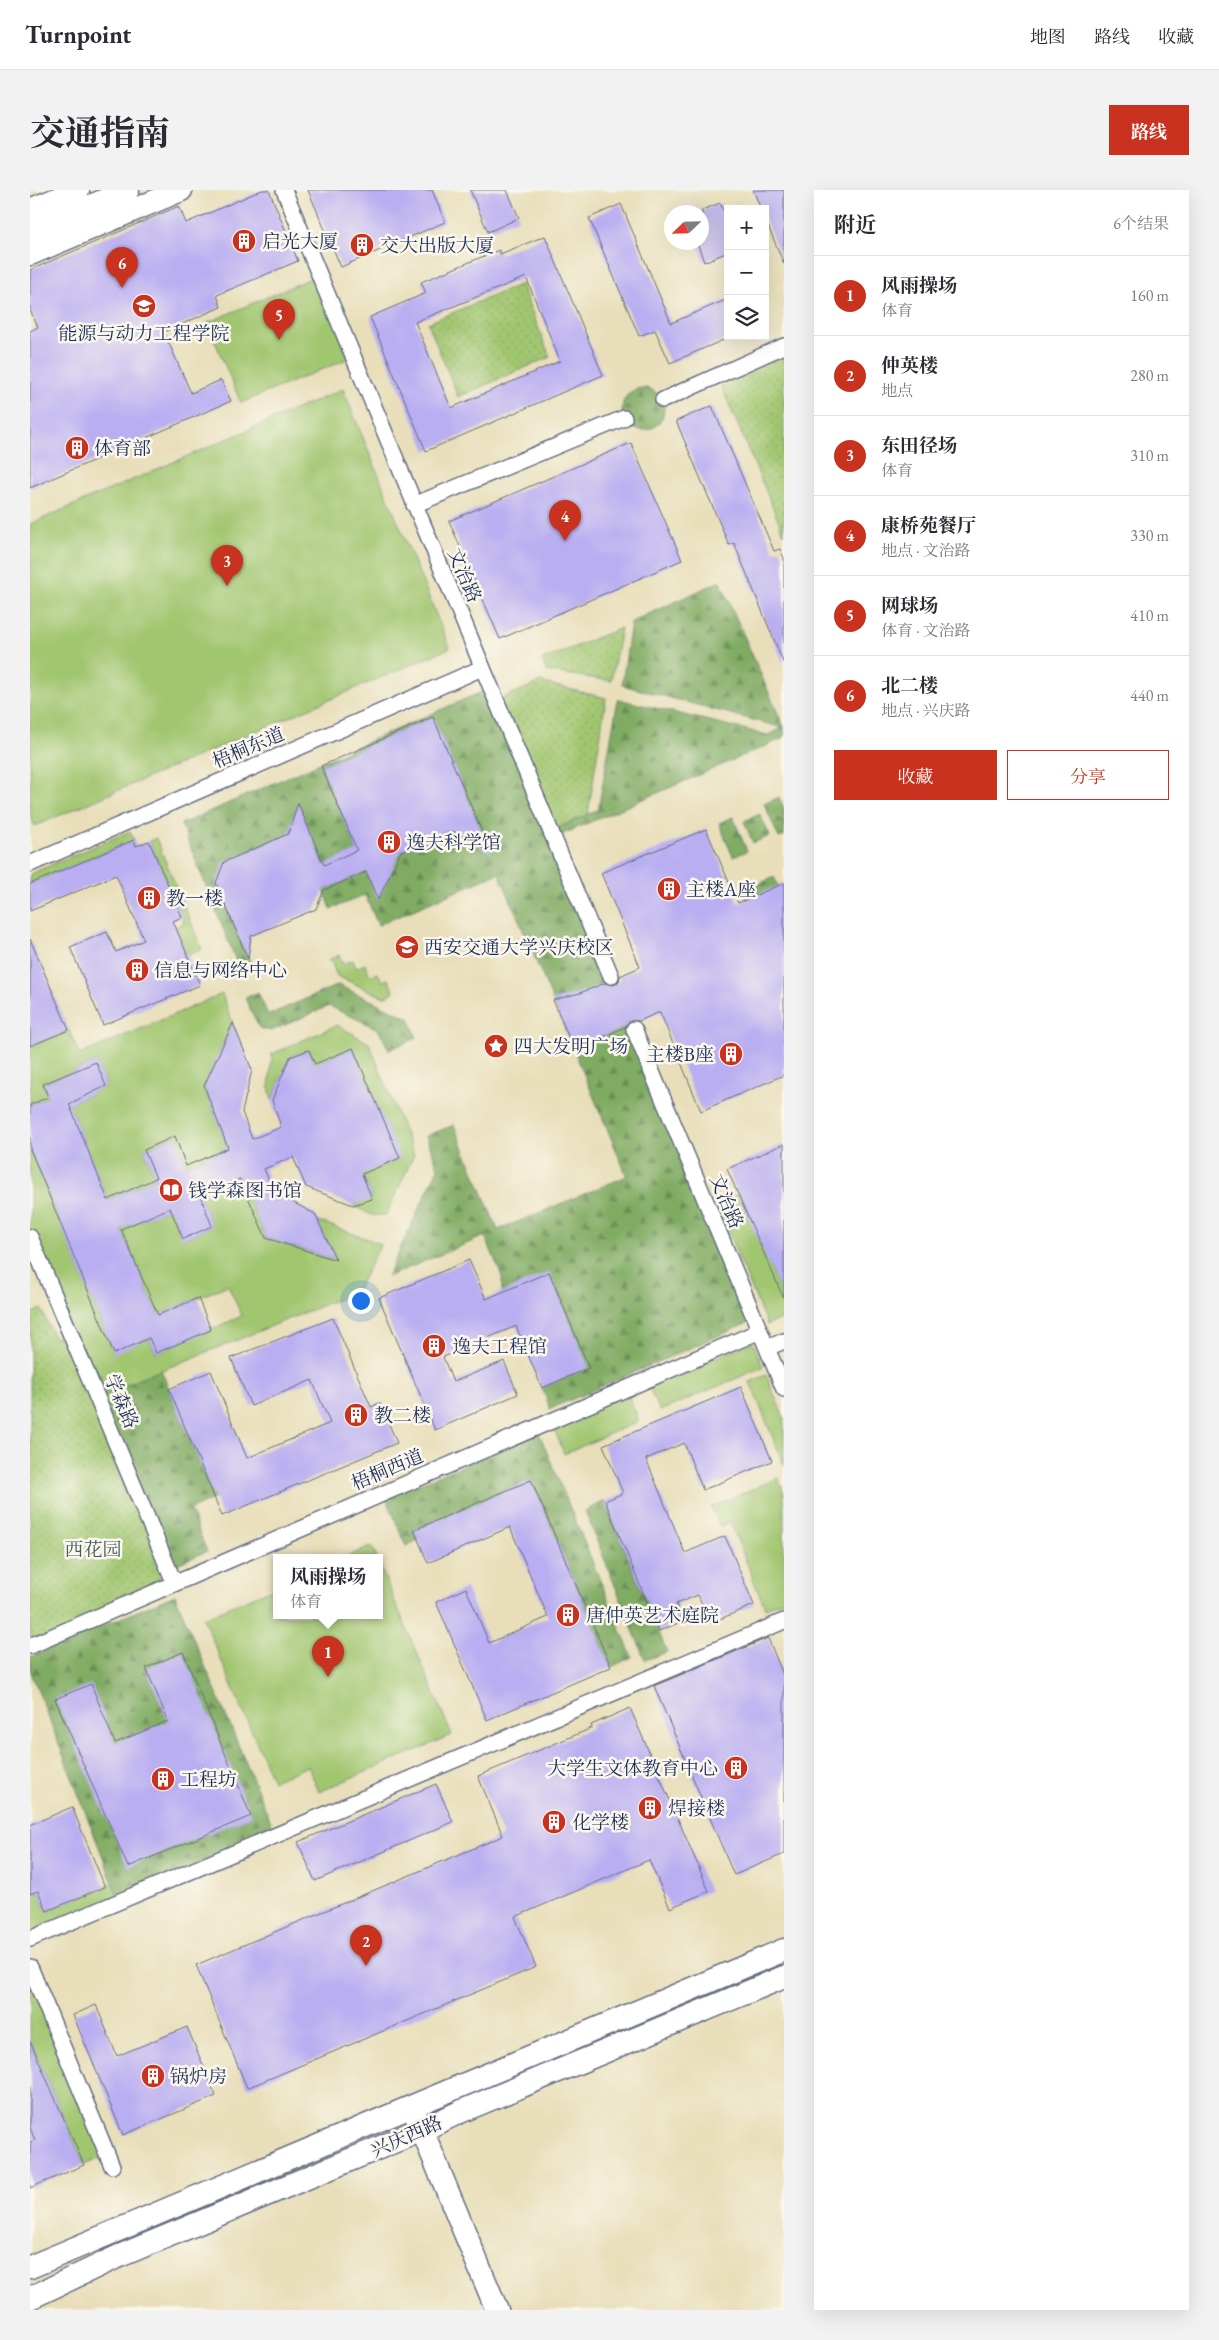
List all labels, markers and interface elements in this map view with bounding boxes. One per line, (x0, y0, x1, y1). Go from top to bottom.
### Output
text: Turnpoint (25, 19, 131, 50)
text: 地图 (1030, 25, 1066, 48)
text: 路线 (1094, 25, 1130, 48)
text: 收藏 (1158, 25, 1194, 48)
button: 路线 (1109, 105, 1189, 155)
text: 交通指南 (30, 110, 170, 155)
north arrow (664, 205, 709, 250)
map controls (724, 205, 769, 340)
button: + (724, 205, 769, 250)
text: 附近 (834, 211, 876, 238)
text: 6个结果 (1113, 213, 1169, 234)
building icon: 启光大厦 (231, 228, 257, 254)
place label: 启光大厦 (262, 229, 338, 254)
building icon: 交大出版大厦 (349, 232, 375, 258)
place label: 交大出版大厦 (380, 233, 494, 258)
pin: 6 (106, 247, 138, 288)
button: − (724, 250, 769, 295)
text: 风雨操场 (881, 273, 957, 298)
text: 1 (846, 285, 854, 306)
text: 160 m (1130, 285, 1169, 306)
school or university icon: 能源与动力工程学院 (131, 293, 157, 319)
button: layers (724, 295, 769, 340)
pin: 5 (263, 299, 295, 340)
text: 体育 (881, 300, 913, 321)
place label: 能源与动力工程学院 (58, 321, 230, 346)
text: 仲英楼 (881, 353, 938, 378)
text: 2 (846, 365, 854, 386)
text: 280 m (1130, 365, 1169, 386)
text: 地点 (881, 380, 913, 401)
text: 东田径场 (881, 433, 957, 458)
building icon: 体育部 (64, 435, 90, 461)
place label: 体育部 (94, 436, 151, 461)
text: 3 (846, 445, 854, 466)
text: 310 m (1130, 445, 1169, 466)
text: 体育 (881, 460, 913, 481)
pin: 4 (549, 500, 581, 541)
text: 康桥苑餐厅 (881, 513, 976, 538)
text: 4 (846, 525, 854, 546)
text: 330 m (1130, 525, 1169, 546)
text: 地点 · 文治路 (881, 540, 971, 561)
street label: 文治路 (442, 544, 487, 606)
pin: 3 (211, 545, 243, 586)
text: 网球场 (881, 593, 938, 618)
text: 5 (846, 605, 854, 626)
text: 410 m (1130, 605, 1169, 626)
text: 体育 · 文治路 (881, 620, 971, 641)
text: 北二楼 (881, 673, 938, 698)
text: 6 (846, 685, 854, 706)
text: 440 m (1130, 685, 1169, 706)
text: 地点 · 兴庆路 (881, 700, 971, 721)
street label: 梧桐东道 (208, 721, 288, 774)
button: 收藏 (834, 750, 997, 800)
button: 分享 (1007, 750, 1169, 800)
building icon: 逸夫科学馆 (376, 829, 402, 855)
place label: 逸夫科学馆 (406, 830, 501, 855)
building icon: 主楼A座 (656, 876, 682, 902)
place label: 主楼A座 (686, 877, 756, 902)
building icon: 教一楼 (136, 885, 162, 911)
place label: 教一楼 (166, 886, 223, 911)
school or university icon: 西安交通大学兴庆校区 (394, 934, 420, 960)
place label: 西安交通大学兴庆校区 (424, 935, 614, 960)
building icon: 信息与网络中心 (124, 957, 150, 983)
place label: 信息与网络中心 (154, 958, 287, 983)
place icon: 四大发明广场 (483, 1033, 509, 1059)
place label: 四大发明广场 (514, 1034, 628, 1059)
building icon: 主楼B座 (718, 1041, 744, 1067)
place label: 主楼B座 (646, 1042, 714, 1067)
street label: 文治路 (704, 1170, 749, 1232)
library icon: 钱学森图书馆 (158, 1177, 184, 1203)
place label: 钱学森图书馆 (188, 1178, 302, 1203)
your location (348, 1288, 374, 1314)
building icon: 逸夫工程馆 (421, 1333, 447, 1359)
place label: 逸夫工程馆 (452, 1334, 547, 1359)
street label: 学森路 (99, 1370, 144, 1432)
building icon: 教二楼 (343, 1402, 369, 1428)
place label: 教二楼 (374, 1403, 431, 1428)
street label: 梧桐西道 (347, 1443, 427, 1496)
park label: 西花园 (64, 1537, 122, 1562)
popup (273, 1554, 383, 1619)
text: 风雨操场 (290, 1564, 366, 1589)
text: 体育 (290, 1591, 322, 1612)
building icon: 唐仲英艺术庭院 (555, 1602, 581, 1628)
place label: 唐仲英艺术庭院 (586, 1603, 719, 1628)
pin: 1 (312, 1636, 344, 1677)
building icon: 大学生文体教育中心 (723, 1755, 749, 1781)
place label: 大学生文体教育中心 (547, 1756, 718, 1781)
building icon: 工程坊 (150, 1766, 176, 1792)
place label: 工程坊 (180, 1767, 237, 1792)
building icon: 焊接楼 (637, 1795, 663, 1821)
place label: 焊接楼 (668, 1796, 725, 1821)
building icon: 化学楼 (541, 1809, 567, 1835)
place label: 化学楼 (572, 1810, 629, 1835)
pin: 2 (350, 1925, 382, 1966)
building icon: 锅炉房 (140, 2063, 166, 2089)
place label: 锅炉房 (170, 2064, 227, 2089)
street label: 兴庆西路 (366, 2110, 446, 2163)

